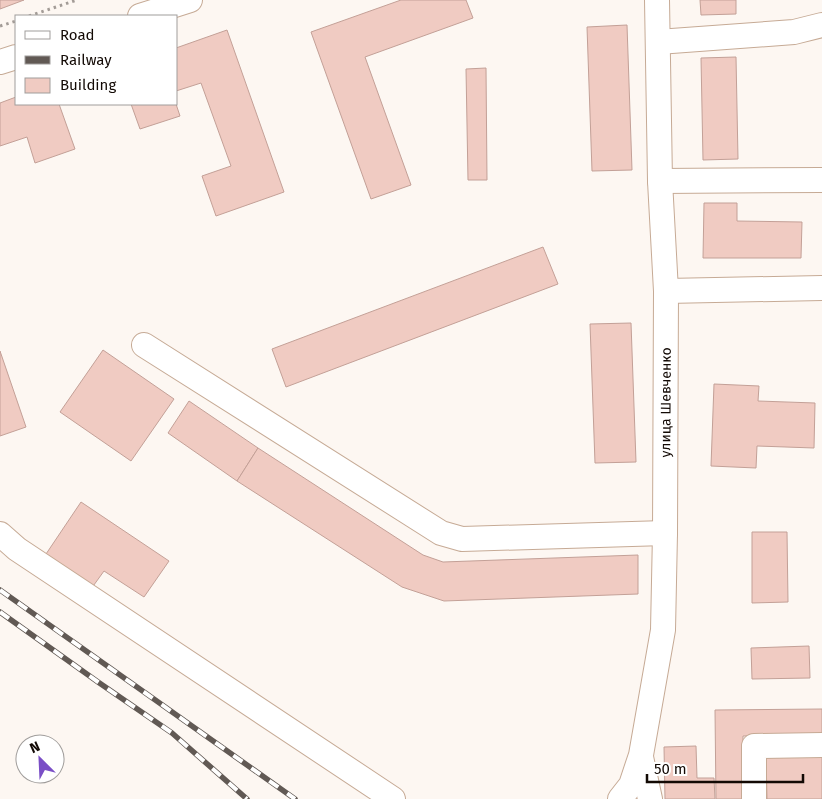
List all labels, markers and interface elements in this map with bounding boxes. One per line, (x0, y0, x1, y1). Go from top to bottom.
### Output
legend (15, 15, 178, 105)
text: Road (60, 26, 95, 44)
text: Railway (60, 51, 112, 69)
text: Building (60, 76, 116, 94)
street label: улица Шевченко (657, 347, 675, 457)
north arrow (15, 734, 65, 784)
text: N (27, 738, 43, 757)
scale bar (647, 752, 803, 784)
text: 50 m (654, 760, 687, 778)

